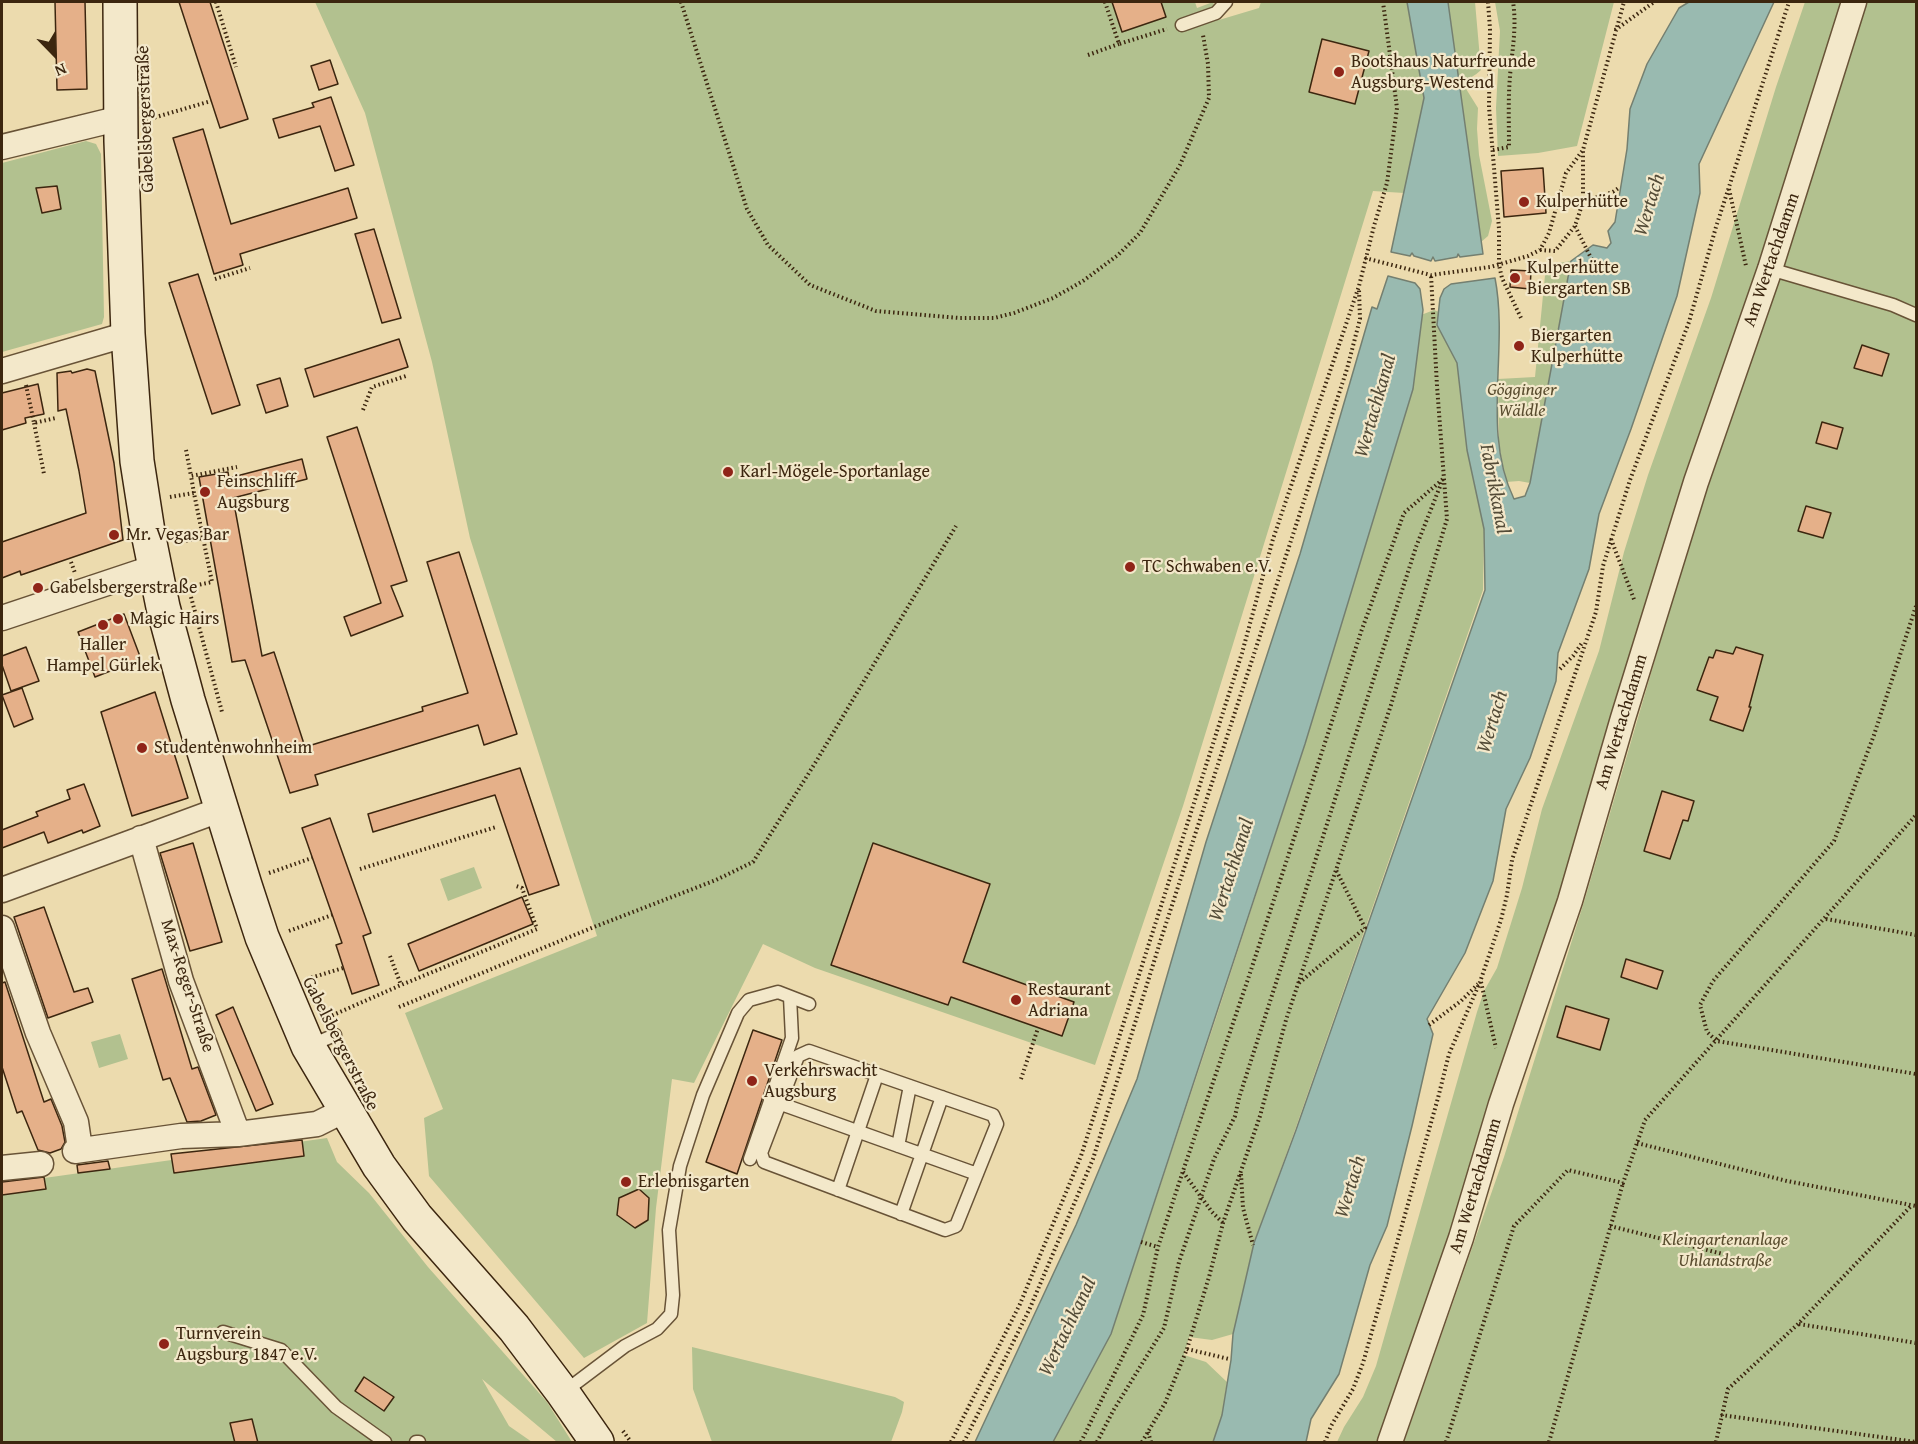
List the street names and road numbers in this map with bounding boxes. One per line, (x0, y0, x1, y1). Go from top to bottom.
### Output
street label: Gabelsbergerstraße (133, 45, 159, 193)
street label: Am Wertachdamm (1739, 190, 1805, 330)
street label: Am Wertachdamm (1591, 652, 1653, 792)
street label: Max-Reger-Straße (155, 917, 219, 1055)
street label: Gabelsbergerstraße (297, 973, 383, 1115)
street label: Am Wertachdamm (1445, 1116, 1507, 1256)

